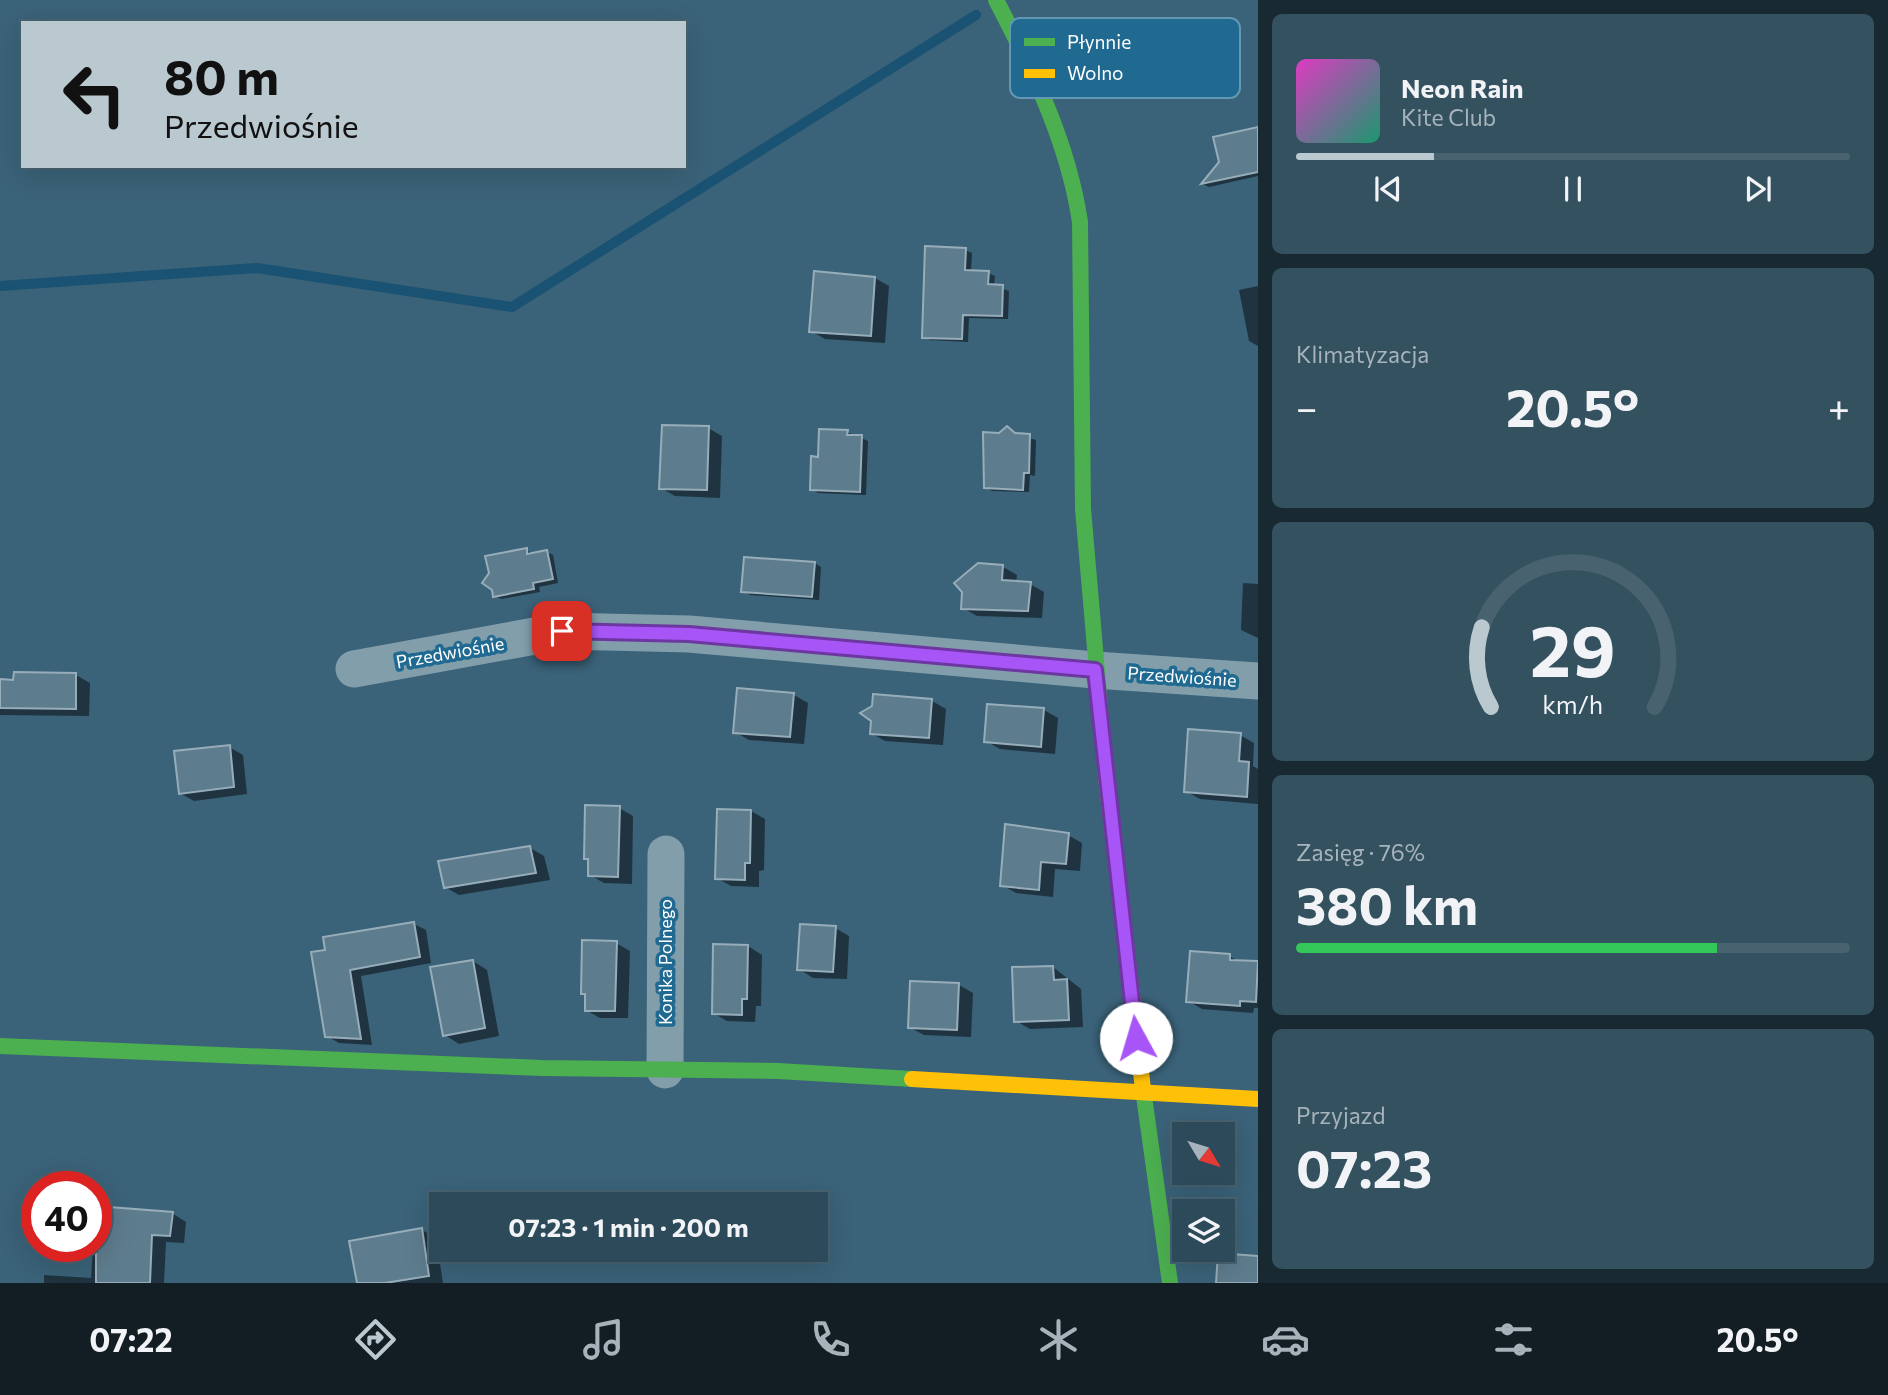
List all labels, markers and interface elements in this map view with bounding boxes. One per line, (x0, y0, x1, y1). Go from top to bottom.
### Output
legend (1010, 18, 1240, 98)
text: Płynnie (1067, 30, 1131, 53)
text: 80 m (164, 45, 279, 105)
icon: left (49, 49, 140, 140)
text: Wolno (1067, 61, 1123, 84)
text: Neon Rain (1401, 72, 1524, 103)
text: Kite Club (1401, 103, 1496, 131)
text: Przedwiośnie (164, 105, 359, 145)
icon: previous (1369, 170, 1407, 208)
icon: pause (1554, 170, 1592, 208)
icon: next (1739, 170, 1777, 208)
text: Klimatyzacja (1296, 340, 1429, 368)
text: 20.5° (1506, 374, 1639, 438)
text: − (1296, 383, 1318, 430)
text: + (1828, 383, 1850, 430)
pin (532, 601, 592, 661)
text: 29 (1530, 604, 1616, 693)
icon: arrive (543, 612, 581, 650)
street label: Przedwiośnie (394, 632, 506, 672)
street label: Przedwiośnie (1127, 661, 1237, 691)
text: km/h (1543, 689, 1603, 719)
text: Zasięg · 76% (1296, 838, 1425, 866)
text: 380 km (1296, 872, 1478, 936)
street label: Konika Polnego (654, 899, 676, 1025)
position arrow (1099, 1001, 1173, 1075)
text: Przyjazd (1296, 1101, 1386, 1129)
north arrow (1172, 1122, 1236, 1185)
map controls (1172, 1122, 1235, 1262)
text: 07:23 (1296, 1135, 1432, 1199)
speed limit sign: 40 (21, 1171, 112, 1262)
button: layers (1172, 1199, 1235, 1262)
text: 07:23 · 1 min · 200 m (508, 1211, 749, 1242)
icon: directions (351, 1315, 400, 1364)
icon: music (579, 1315, 628, 1364)
icon: phone (806, 1315, 855, 1364)
icon: climate (1034, 1315, 1083, 1364)
icon: car (1261, 1315, 1310, 1364)
icon: filters (1489, 1315, 1538, 1364)
text: 07:22 (89, 1319, 173, 1359)
text: 20.5° (1717, 1319, 1799, 1359)

